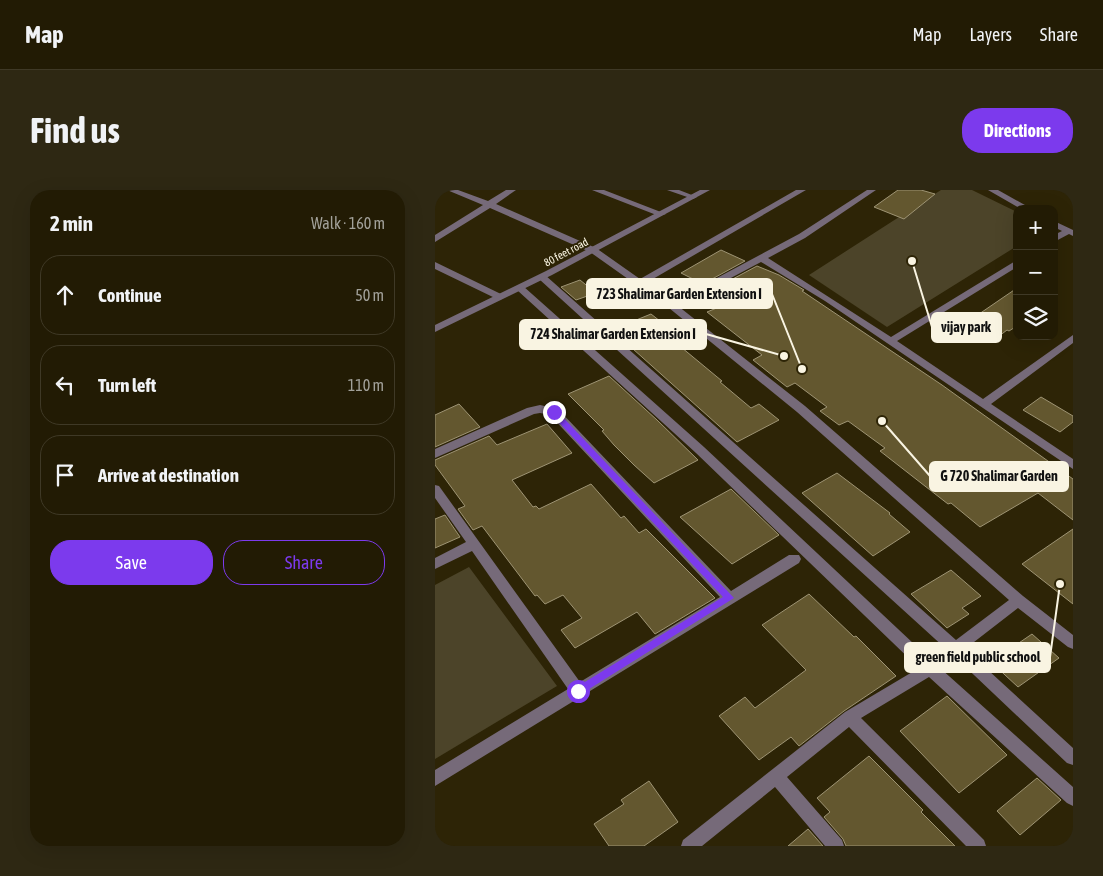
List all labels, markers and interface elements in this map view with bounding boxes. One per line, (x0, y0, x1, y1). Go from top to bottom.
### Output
text: Map (25, 21, 64, 48)
text: Map (912, 24, 941, 45)
text: Layers (969, 24, 1012, 45)
text: Share (1040, 24, 1078, 45)
button: Directions (962, 108, 1073, 153)
text: Find us (30, 110, 120, 150)
map controls (1013, 205, 1058, 340)
button: + (1013, 205, 1058, 250)
text: 2 min (50, 211, 93, 235)
text: Walk · 160 m (311, 214, 385, 232)
street label: 80 feet road (542, 235, 590, 269)
button: − (1013, 250, 1058, 295)
callout: 723 Shalimar Garden Extension I (587, 279, 772, 308)
icon: ahead (51, 281, 79, 309)
text: Continue (98, 284, 162, 306)
text: 50 m (355, 286, 384, 304)
text: 723 Shalimar Garden Extension I (596, 286, 762, 302)
button: layers (1013, 295, 1058, 340)
callout: vijay park (932, 313, 1001, 342)
text: vijay park (941, 319, 992, 335)
callout: 724 Shalimar Garden Extension I (520, 320, 706, 349)
text: 724 Shalimar Garden Extension I (530, 326, 696, 342)
icon: left (51, 371, 79, 399)
text: Turn left (98, 374, 156, 396)
text: 110 m (348, 376, 384, 394)
route end (543, 401, 566, 424)
icon: arrive (51, 461, 79, 489)
callout: G 720 Shalimar Garden (930, 462, 1068, 491)
text: Arrive at destination (98, 464, 239, 486)
text: G 720 Shalimar Garden (940, 468, 1058, 484)
button: Save (50, 540, 213, 585)
button: Share (223, 540, 385, 585)
callout: green field public school (905, 643, 1050, 672)
text: green field public school (916, 649, 1041, 665)
route start (567, 680, 590, 703)

